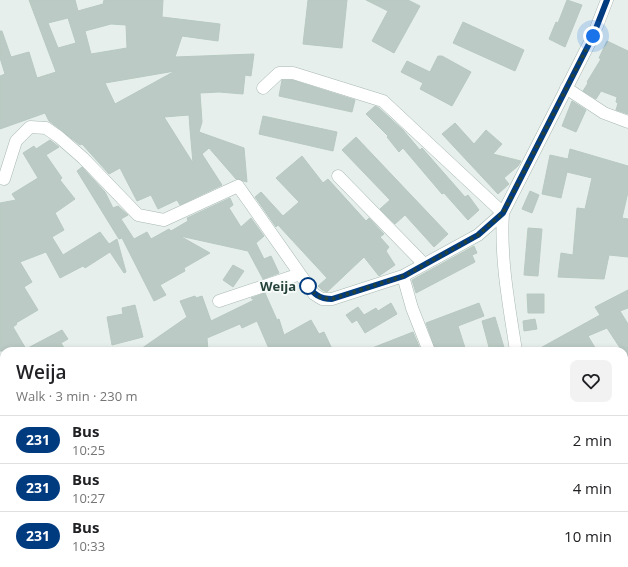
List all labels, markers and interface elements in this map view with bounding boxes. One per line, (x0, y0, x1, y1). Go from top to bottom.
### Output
your location (583, 26, 603, 46)
place label: Weija (260, 277, 296, 295)
marker: Weija (299, 277, 317, 295)
text: Weija (16, 359, 67, 385)
button: heart (570, 360, 612, 402)
text: Walk · 3 min · 230 m (16, 387, 138, 405)
text: Bus (72, 421, 99, 441)
text: 231 (26, 430, 50, 449)
text: 2 min (573, 430, 612, 450)
text: 10:25 (72, 441, 105, 459)
text: Bus (72, 469, 99, 489)
text: 231 (26, 478, 50, 497)
text: 4 min (573, 478, 612, 498)
text: 10:27 (72, 489, 105, 507)
text: Bus (72, 517, 99, 537)
text: 231 (26, 526, 50, 545)
text: 10 min (564, 526, 612, 546)
text: 10:33 (72, 537, 105, 555)

